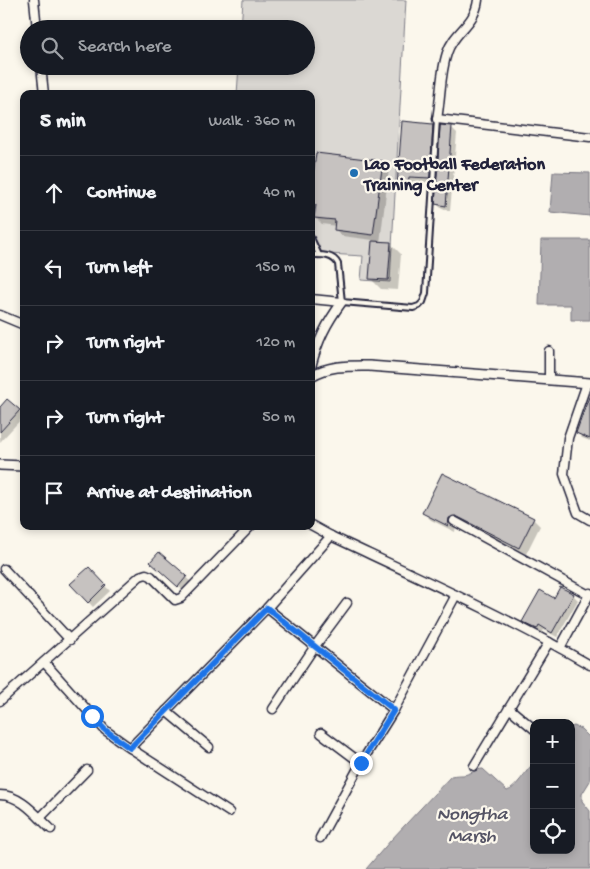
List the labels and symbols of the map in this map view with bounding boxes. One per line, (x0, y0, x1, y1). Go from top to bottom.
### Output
place label: Lao Football Federation Training Center (362, 155, 545, 197)
marker: Lao Football Federation Training Center (348, 167, 360, 179)
route start (81, 705, 104, 728)
route end (350, 752, 373, 775)
water label: Nongtha Marsh (437, 804, 509, 849)

